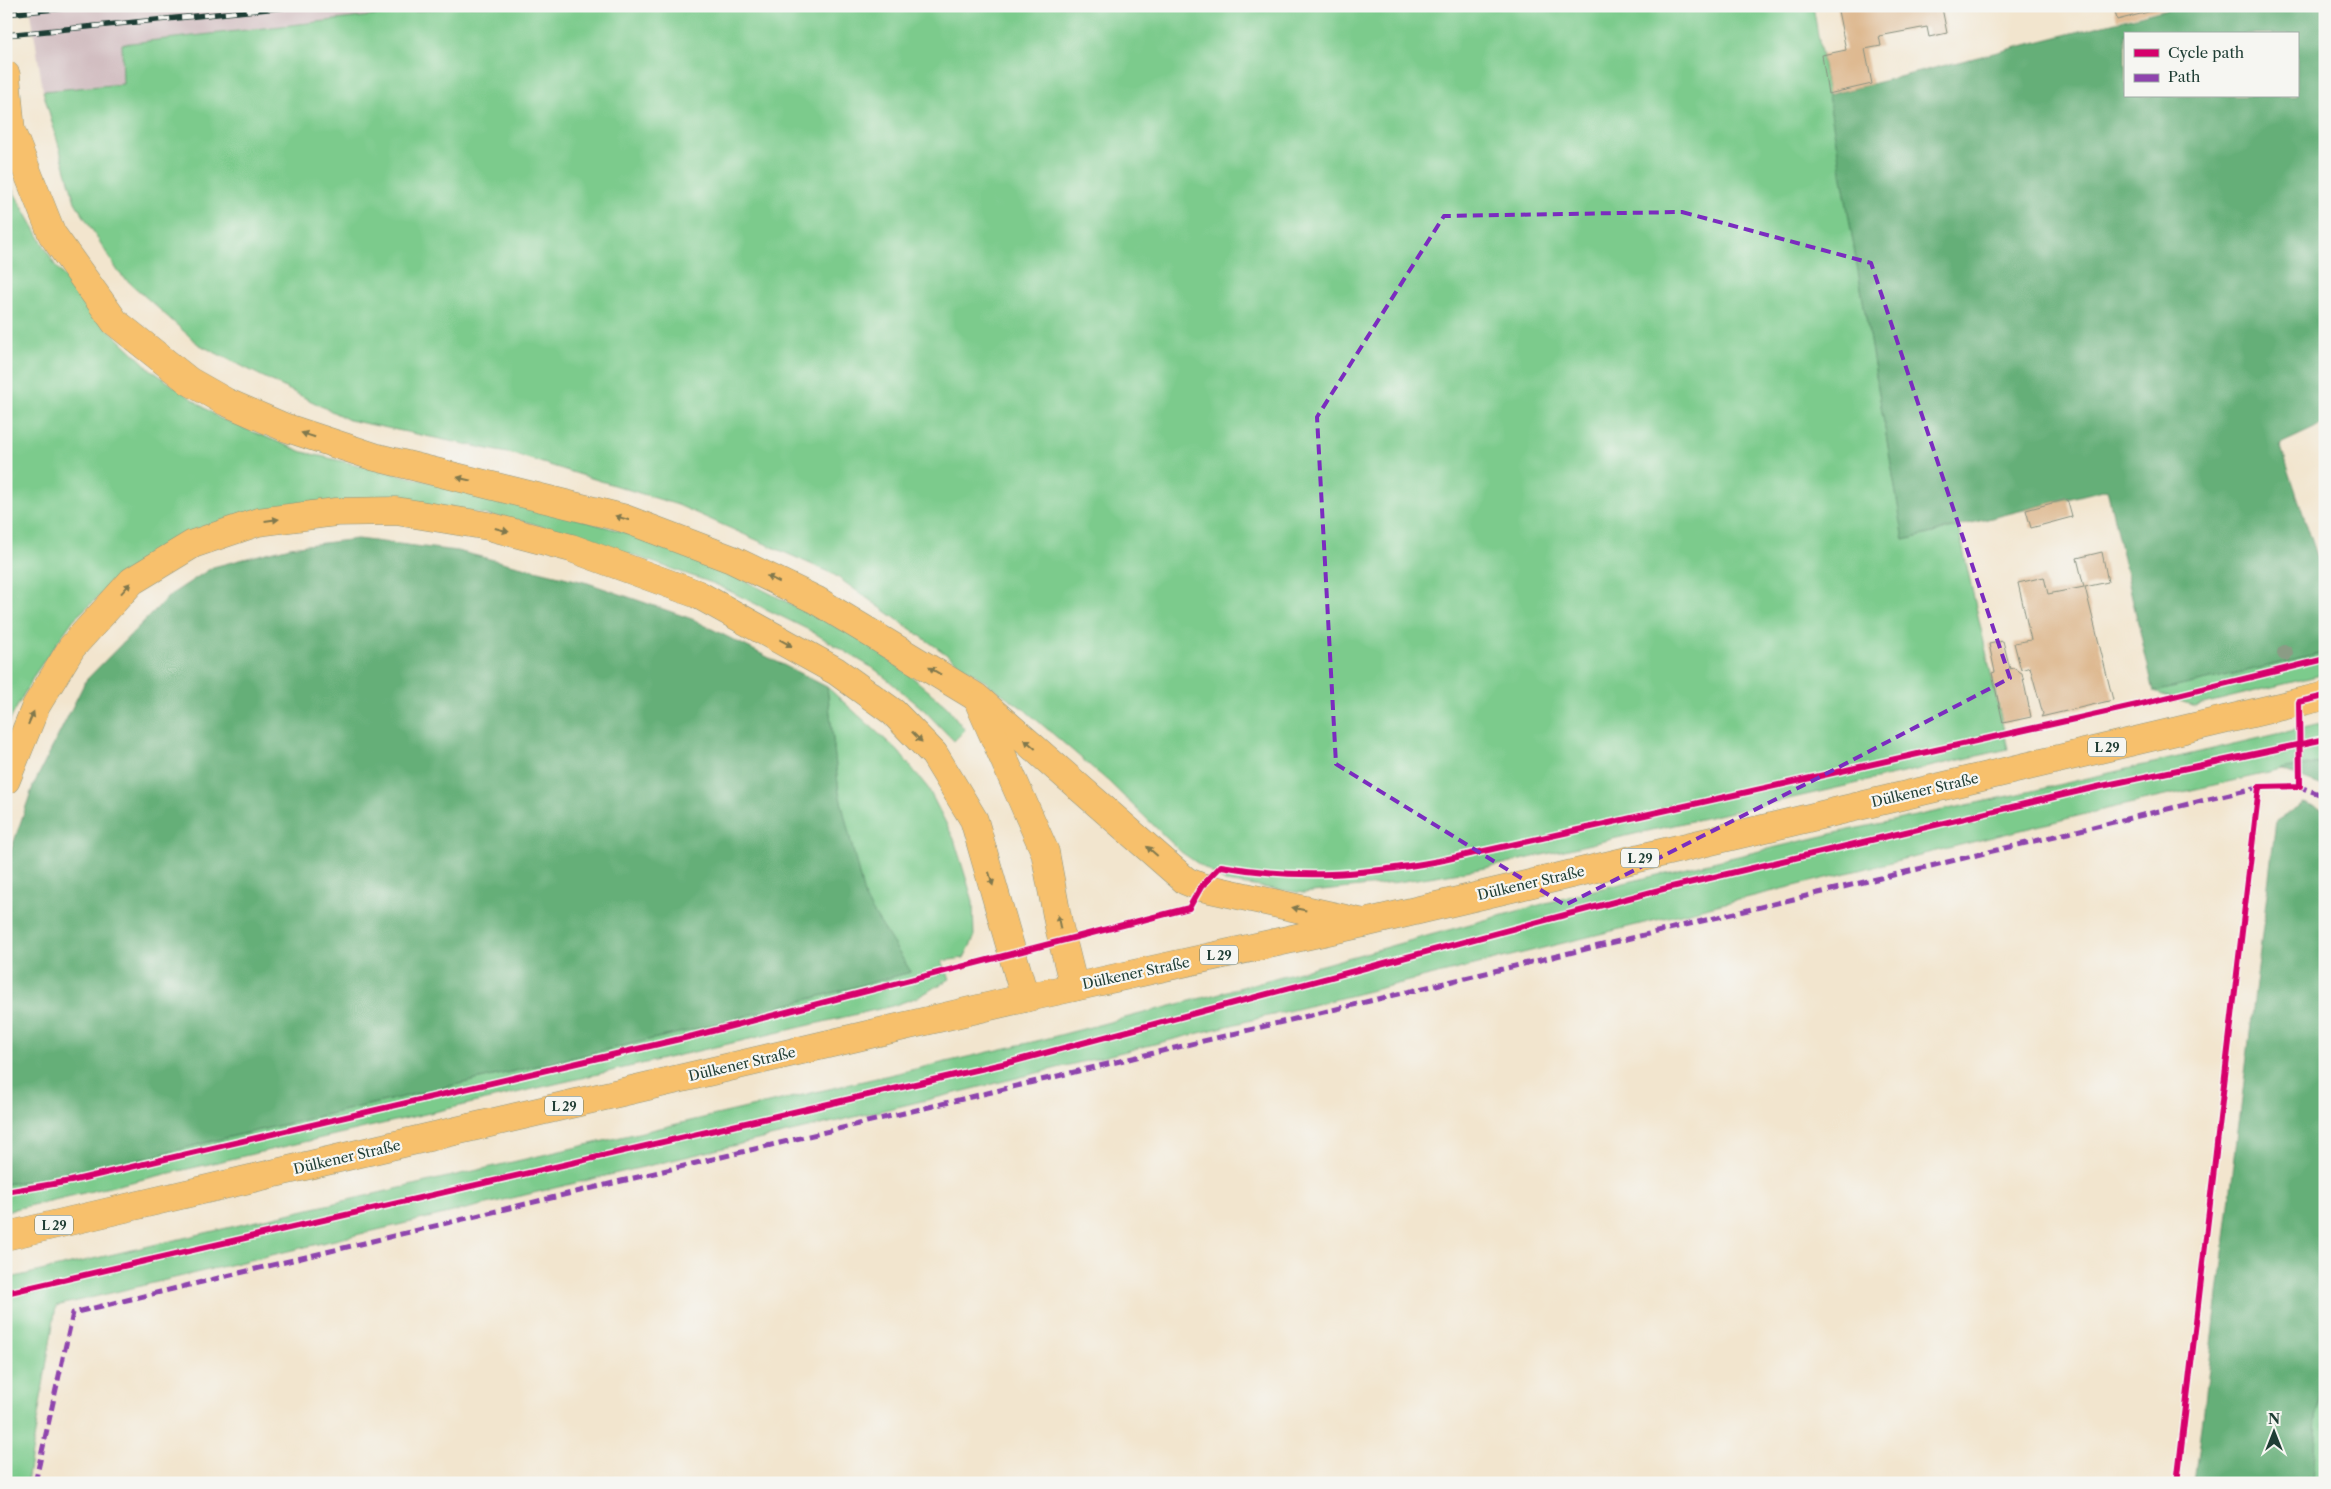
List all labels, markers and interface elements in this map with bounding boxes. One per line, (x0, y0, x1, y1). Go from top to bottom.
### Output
legend (2124, 32, 2298, 98)
text: Cycle path (2168, 43, 2245, 62)
text: Path (2168, 67, 2201, 86)
one-way arrow (300, 431, 315, 439)
one-way arrow (457, 475, 472, 483)
one-way arrow (614, 514, 629, 522)
one-way arrow (264, 516, 280, 524)
one-way arrow (494, 526, 509, 534)
one-way arrow (765, 575, 780, 583)
one-way arrow (120, 582, 132, 594)
one-way arrow (779, 639, 793, 647)
one-way arrow (928, 667, 941, 676)
one-way arrow (27, 710, 35, 725)
one-way arrow (911, 731, 923, 743)
one-way arrow (1023, 738, 1036, 749)
road number: L 29 (2088, 738, 2126, 756)
street label: Dülkener Straße (1870, 769, 1980, 811)
one-way arrow (1146, 845, 1158, 857)
road number: L 29 (1621, 848, 1659, 868)
street label: Dülkener Straße (1476, 862, 1586, 904)
one-way arrow (988, 871, 996, 886)
one-way arrow (1291, 904, 1307, 912)
one-way arrow (1054, 914, 1062, 930)
road number: L 29 (1200, 946, 1238, 964)
street label: Dülkener Straße (1081, 953, 1192, 993)
street label: Dülkener Straße (687, 1043, 797, 1085)
road number: L 29 (545, 1096, 583, 1116)
street label: Dülkener Straße (292, 1136, 402, 1178)
road number: L 29 (35, 1216, 73, 1234)
north arrow (2248, 1406, 2298, 1456)
text: N (2268, 1410, 2280, 1428)

